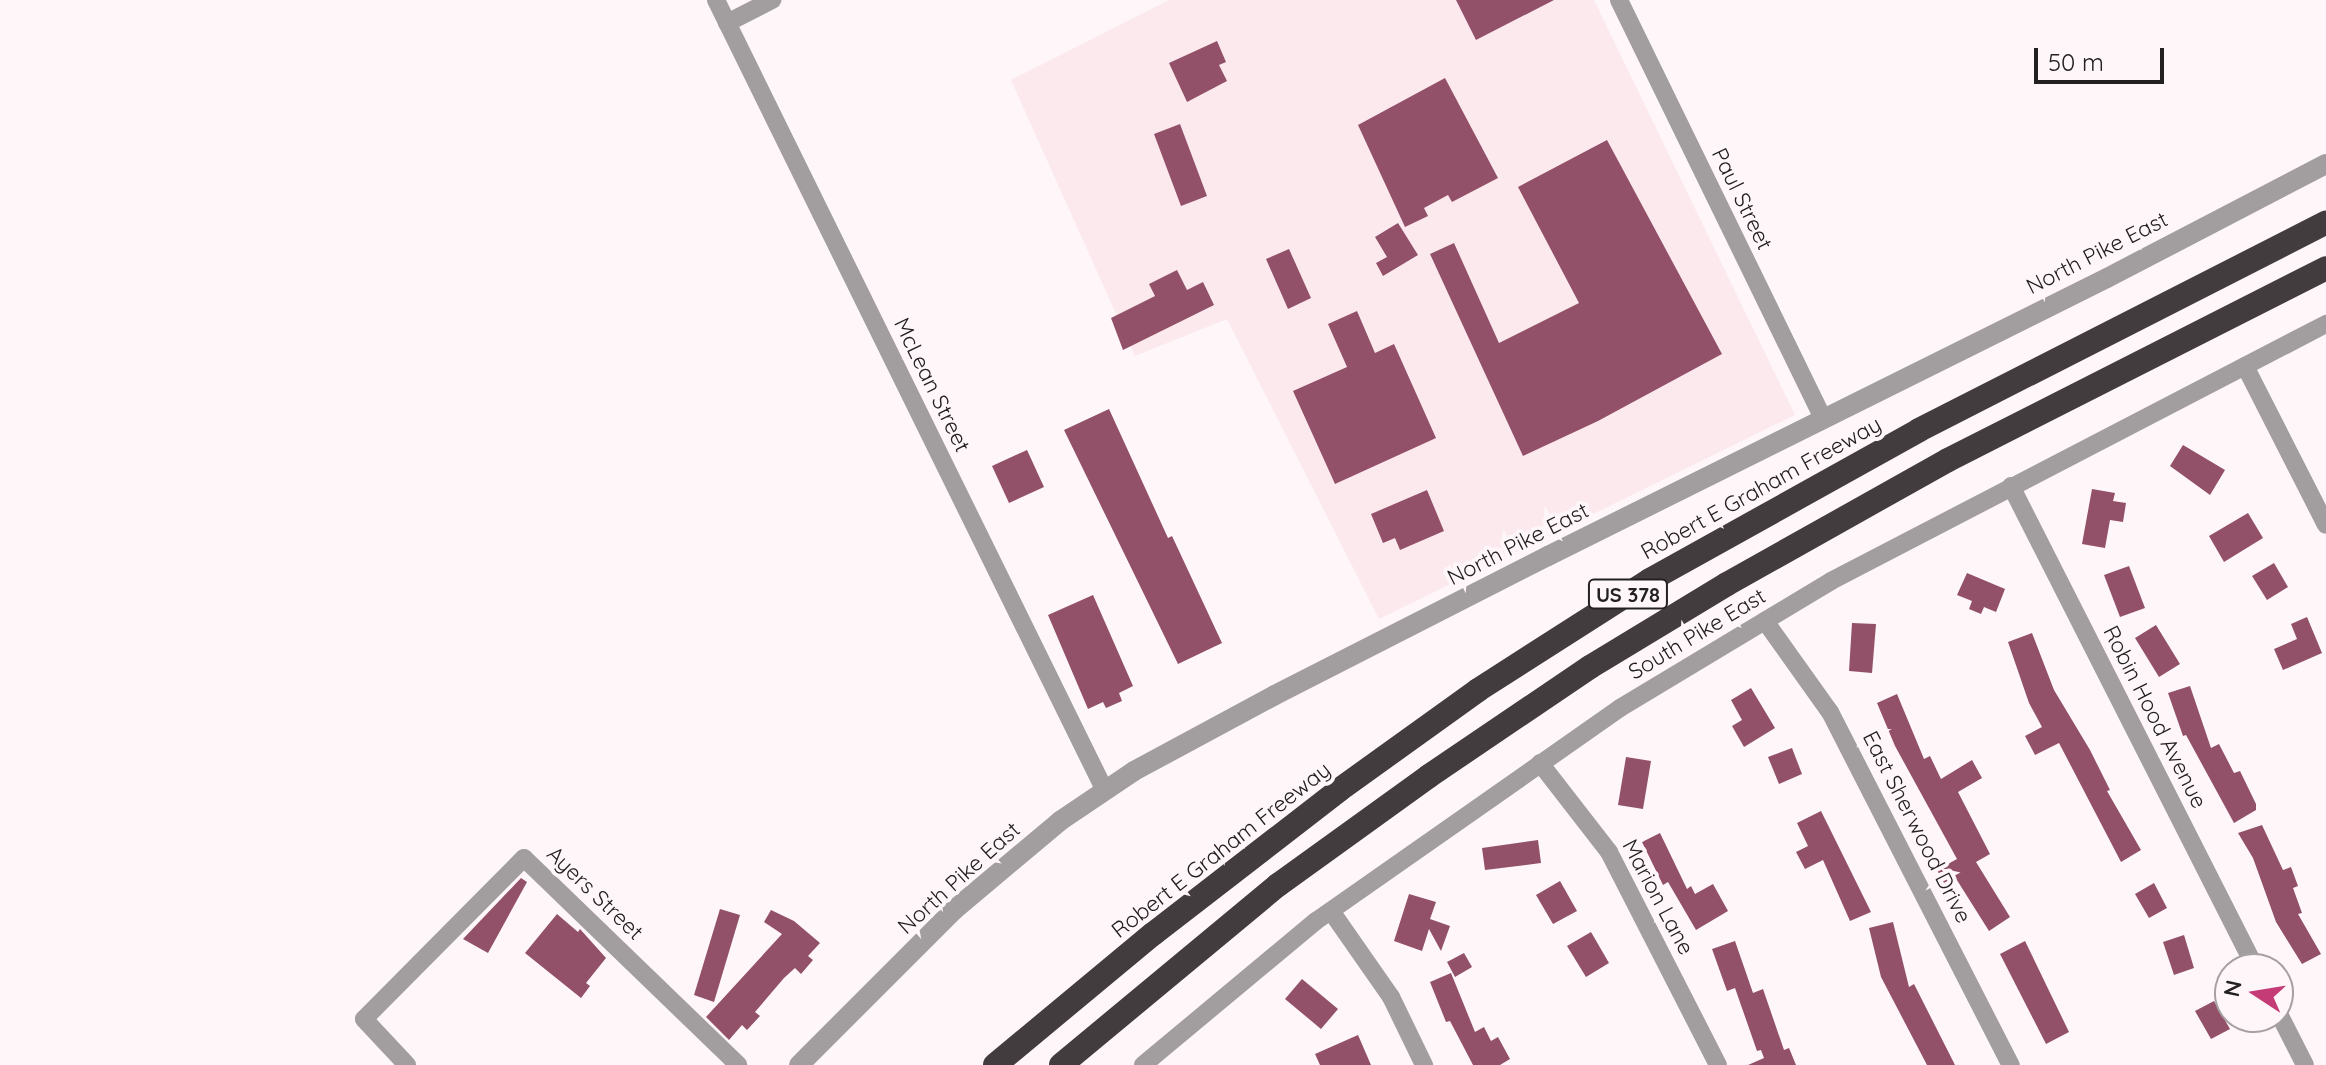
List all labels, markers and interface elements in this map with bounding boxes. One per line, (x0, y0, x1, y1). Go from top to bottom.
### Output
scale bar (2038, 32, 2168, 82)
text: 50 m (2048, 47, 2104, 77)
street label: Paul Street (1706, 144, 1778, 254)
street label: North Pike East (2022, 206, 2172, 300)
street label: McLean Street (888, 314, 976, 456)
street label: Robert E Graham Freeway (1636, 411, 1886, 565)
street label: North Pike East (1443, 497, 1593, 591)
road number: US 378 (1586, 578, 1670, 610)
street label: South Pike East (1624, 583, 1770, 685)
street label: Robin Hood Avenue (2097, 621, 2213, 813)
street label: East Sherwood Drive (1857, 727, 1977, 927)
street label: Robert E Graham Freeway (1106, 756, 1336, 944)
street label: North Pike East (893, 816, 1025, 940)
street label: Marion Lane (1617, 835, 1699, 959)
street label: Ayers Street (541, 841, 649, 945)
north arrow (2214, 953, 2294, 1033)
text: N (2217, 978, 2248, 999)

